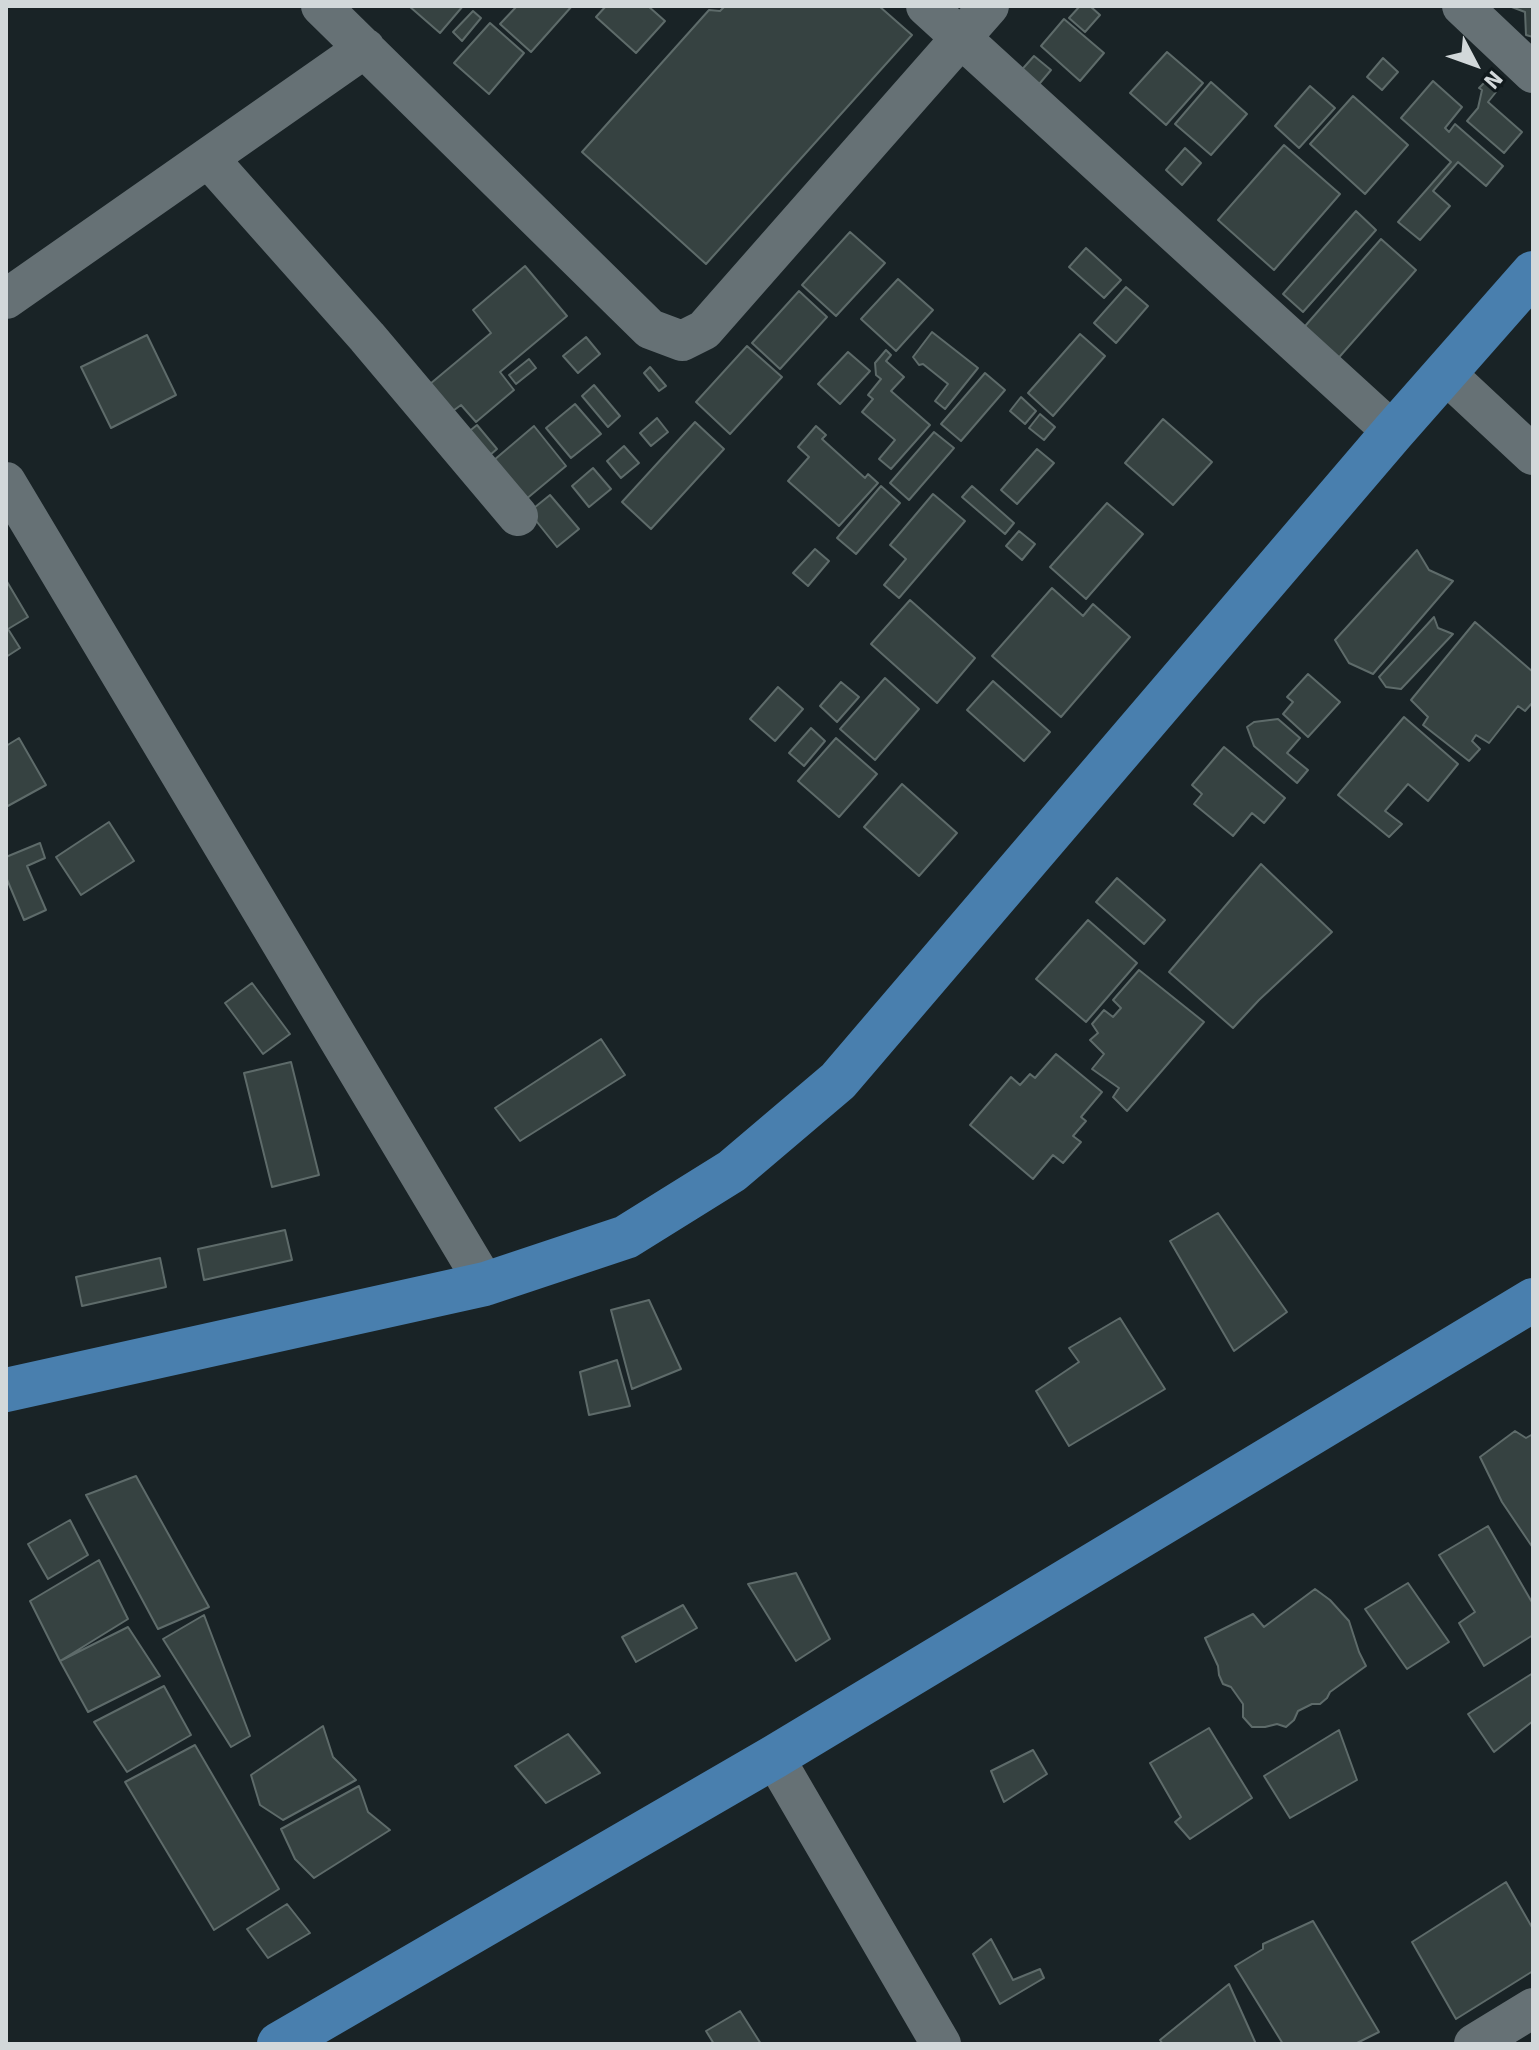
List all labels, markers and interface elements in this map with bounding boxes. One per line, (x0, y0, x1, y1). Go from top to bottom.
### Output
north arrow (1435, 24, 1515, 104)
text: N (1478, 65, 1509, 95)

